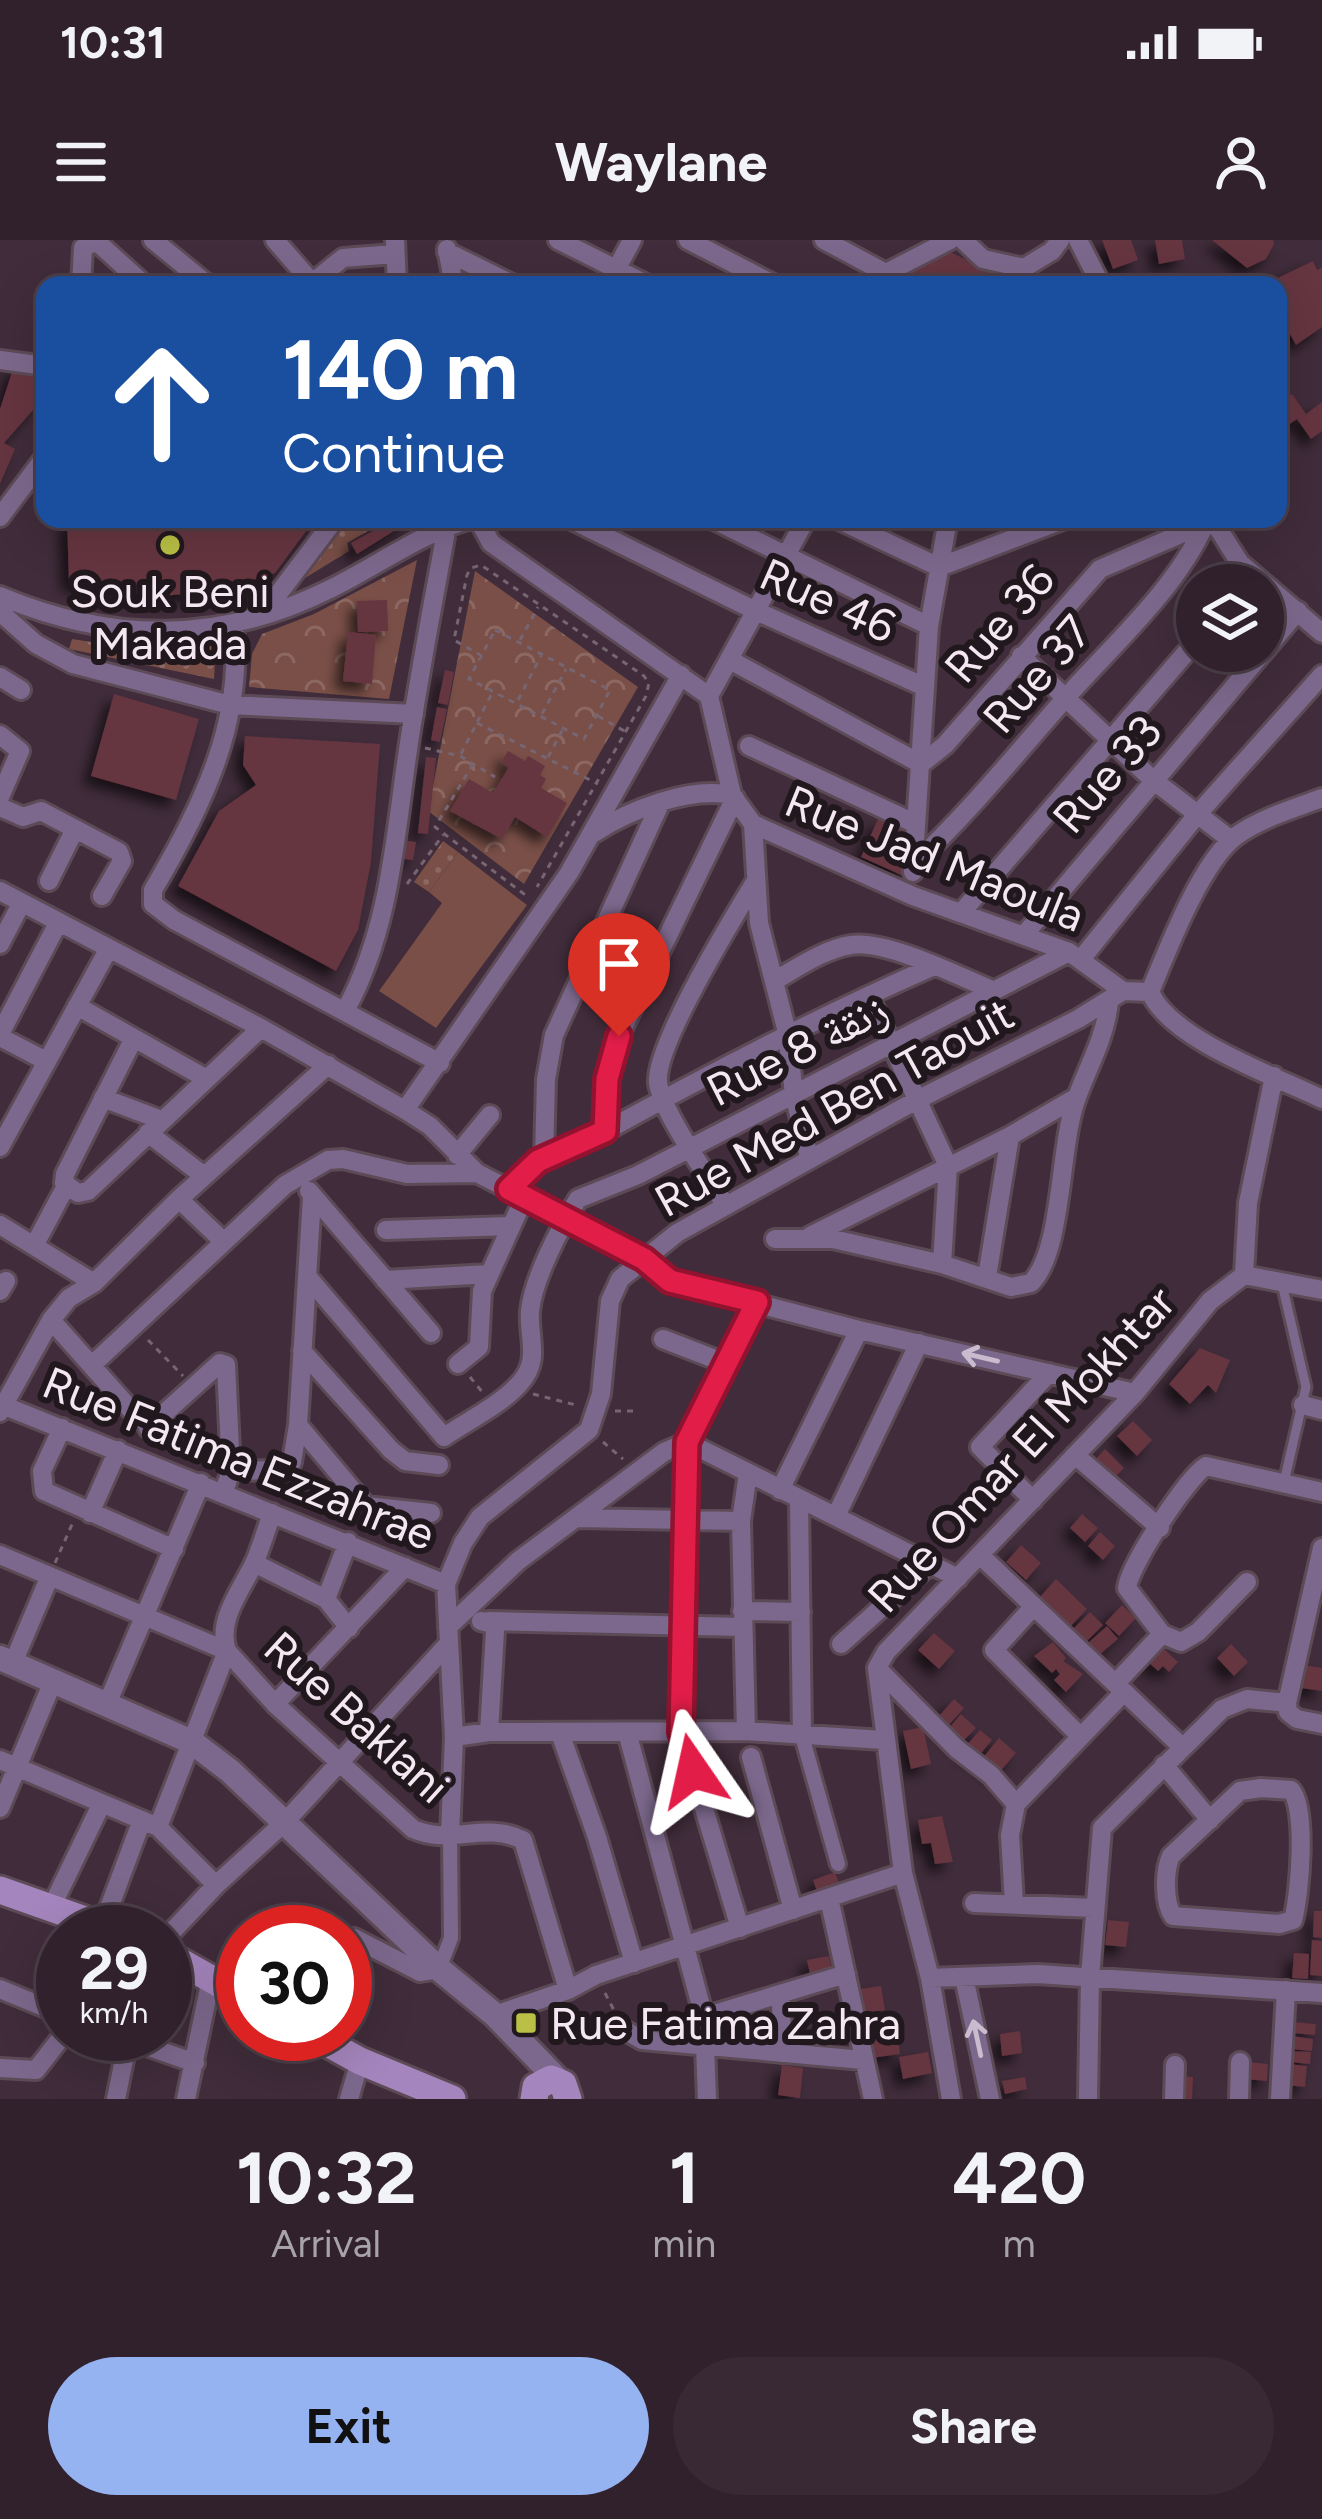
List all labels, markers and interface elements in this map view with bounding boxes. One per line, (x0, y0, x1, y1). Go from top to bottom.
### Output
text: 10:31 (60, 15, 166, 69)
icon: menu (48, 129, 114, 195)
icon: person (1208, 129, 1274, 195)
text: Waylane (555, 130, 767, 195)
text: 140 m (282, 319, 518, 420)
icon: ahead (84, 324, 240, 480)
text: Continue (282, 421, 505, 486)
marker: Souk Beni Makada (157, 532, 183, 558)
street label: Rue 46 (752, 546, 904, 654)
street label: Rue 36 (933, 553, 1065, 693)
place label: Souk Beni Makada (70, 564, 270, 670)
map controls (1176, 564, 1284, 672)
button: layers (1176, 564, 1284, 672)
street label: Rue 37 (971, 604, 1103, 744)
street label: Rue 33 (1041, 704, 1173, 844)
street label: Rue Jad Maoula (778, 773, 1092, 943)
pin (568, 913, 670, 1036)
icon: arrive (586, 931, 652, 997)
street label: Rue 8 زنقة (698, 981, 896, 1117)
street label: Rue Med Ben Taouit (646, 986, 1022, 1228)
street label: Rue Omar El Mokhtar (856, 1275, 1186, 1623)
one-way arrow (962, 1345, 1000, 1368)
street label: Rue Fatima Ezzahrae (35, 1355, 443, 1561)
street label: Rue Baklani (254, 1620, 460, 1814)
position arrow (630, 1708, 756, 1834)
speed limit sign: 30 (216, 1905, 372, 2061)
text: 29 (79, 1932, 149, 2004)
text: km/h (80, 1994, 148, 2031)
place label: Rue Fatima Zahra (550, 1996, 901, 2050)
marker: Rue Fatima Zahra (513, 2010, 539, 2036)
one-way arrow (964, 2020, 987, 2058)
text: 10:32 (236, 2135, 416, 2221)
text: 1 (669, 2135, 699, 2221)
text: 420 (952, 2135, 1086, 2221)
text: Arrival (271, 2220, 381, 2267)
text: min (652, 2220, 716, 2267)
text: m (1003, 2220, 1036, 2267)
button: Exit (48, 2357, 649, 2495)
button: Share (673, 2357, 1274, 2495)

